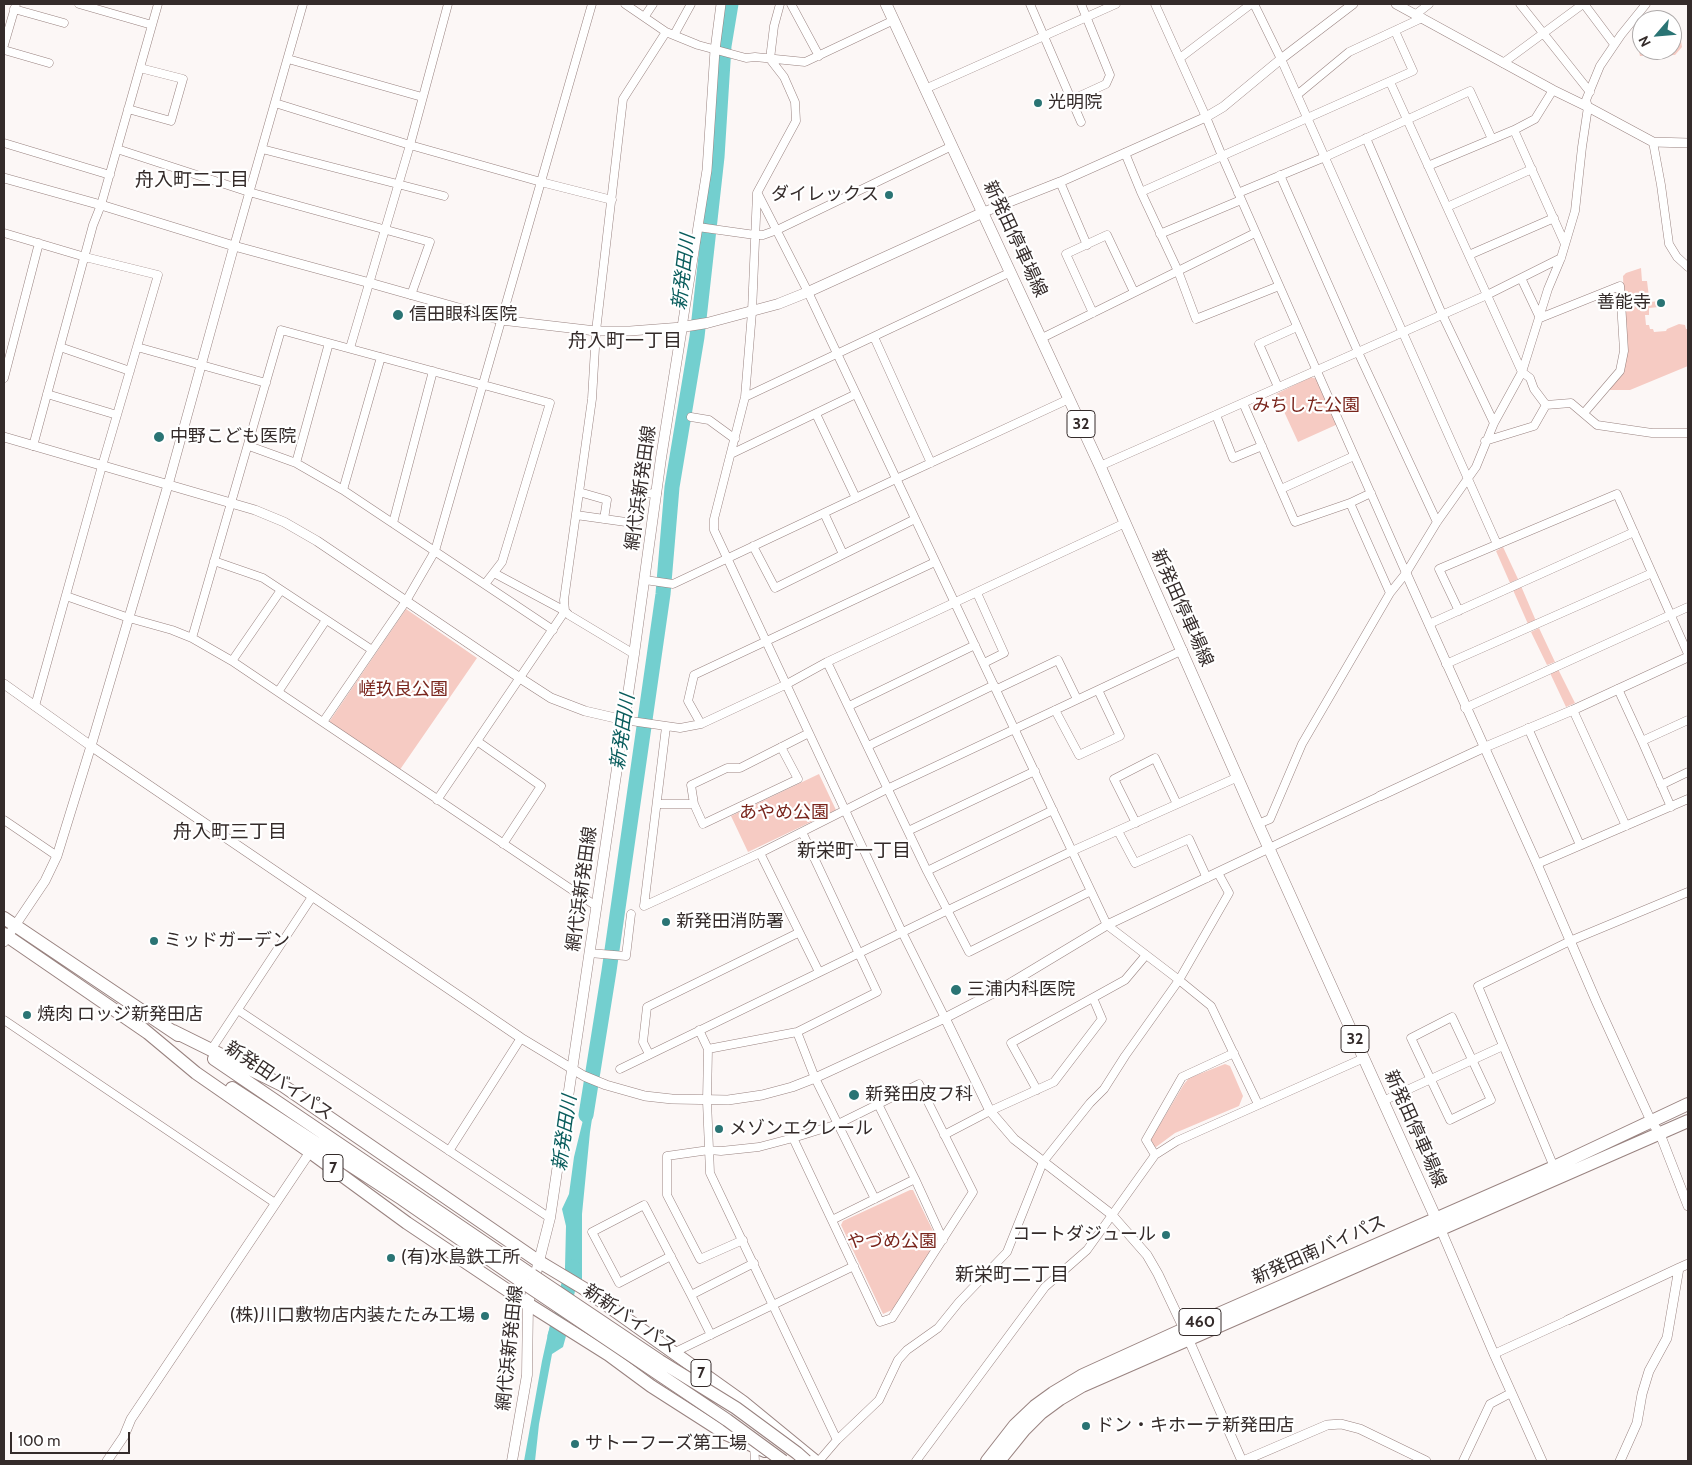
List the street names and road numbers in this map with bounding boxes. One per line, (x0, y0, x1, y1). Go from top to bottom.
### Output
street label: 新発田停車場線 (979, 177, 1051, 301)
road number: 32 (1067, 410, 1095, 438)
street label: 網代浜新発田線 (622, 424, 660, 552)
street label: 新発田停車場線 (1147, 546, 1217, 670)
street label: 網代浜新発田線 (563, 825, 601, 953)
road number: 32 (1341, 1026, 1369, 1052)
street label: 新発田バイパス (221, 1037, 337, 1125)
street label: 新発田停車場線 (1380, 1067, 1450, 1191)
road number: 7 (323, 1154, 343, 1182)
street label: 新発田南バイパス (1249, 1211, 1389, 1289)
street label: 新新バイパス (579, 1280, 681, 1358)
street label: 網代浜新発田線 (493, 1284, 527, 1412)
road number: 460 (1179, 1308, 1221, 1335)
road number: 7 (691, 1360, 711, 1386)

